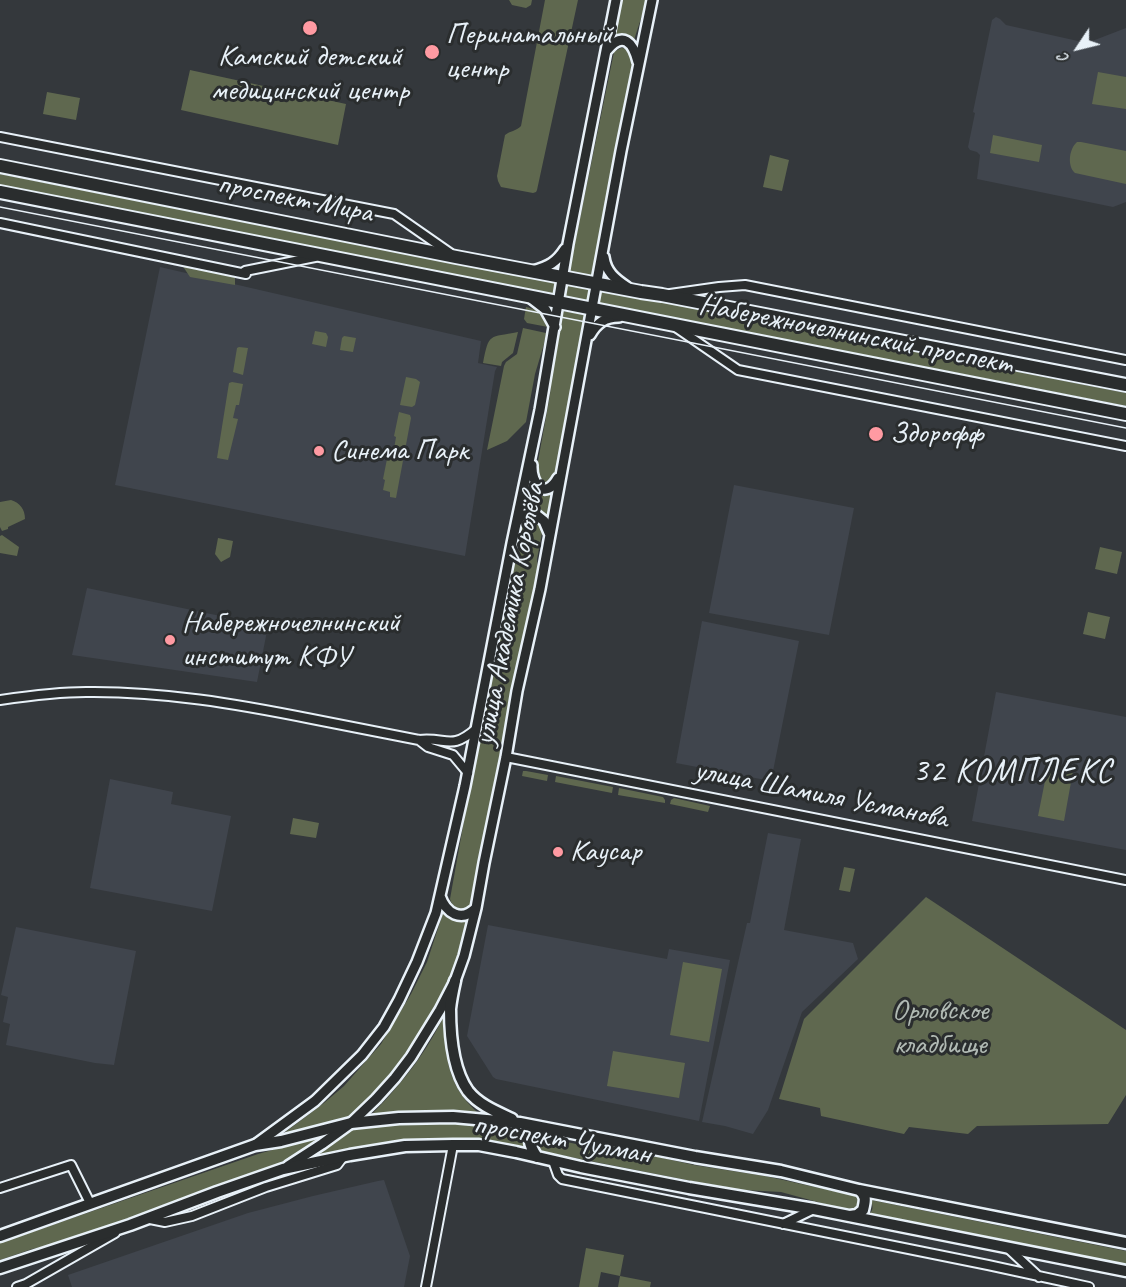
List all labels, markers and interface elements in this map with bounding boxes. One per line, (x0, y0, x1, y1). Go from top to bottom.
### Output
place label: Перинатальный центр (446, 17, 613, 88)
north arrow (1048, 18, 1108, 78)
marker: Камский детский медицинский центр (301, 19, 319, 37)
place label: Камский детский медицинский центр (211, 39, 409, 110)
marker: Перинатальный центр (423, 43, 441, 61)
text: С (1053, 49, 1074, 67)
street label: проспект Мира (214, 166, 376, 232)
street label: Набережночелнинский проспект (696, 287, 1016, 383)
place label: Здорофф (890, 416, 983, 452)
marker: Здорофф (867, 425, 885, 443)
place label: Синема Парк (331, 433, 468, 469)
marker: Синема Парк (312, 444, 326, 458)
street label: улица Академика Королёва (467, 480, 553, 748)
place label: Набережночелнинский институт КФУ (182, 605, 400, 676)
marker: Набережночелнинский институт КФУ (163, 633, 177, 647)
district label: 32 КОМПЛЕКС (913, 752, 1113, 792)
street label: улица Шамиля Усманова (691, 753, 951, 837)
place label: Каусар (570, 834, 641, 870)
marker: Каусар (551, 845, 565, 859)
park label: Орловское кладбище (892, 993, 988, 1064)
street label: проспект Чулман (471, 1107, 653, 1173)

